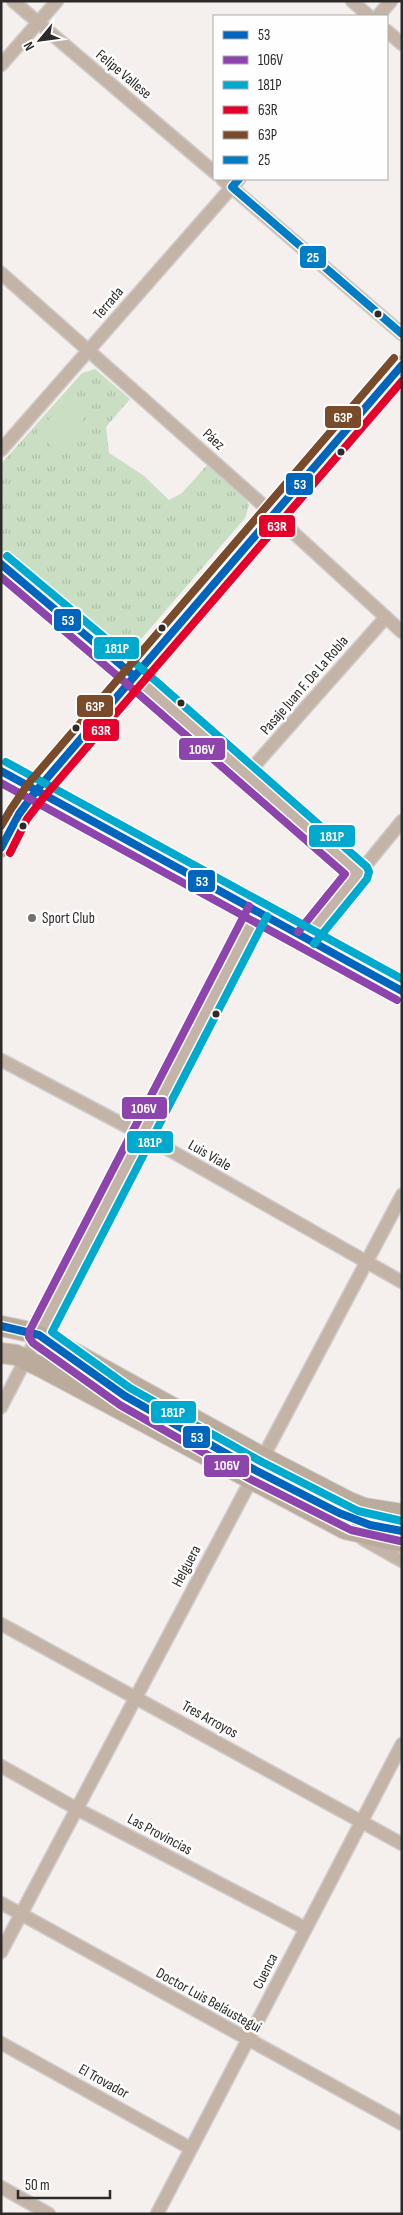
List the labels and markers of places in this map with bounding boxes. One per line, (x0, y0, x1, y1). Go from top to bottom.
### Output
unlabelled marker (373, 309, 383, 319)
unlabelled marker (336, 447, 346, 457)
unlabelled marker (157, 623, 167, 633)
unlabelled marker (176, 698, 186, 708)
unlabelled marker (71, 723, 81, 733)
unlabelled marker (18, 821, 28, 831)
place label: Sport Club (42, 909, 95, 928)
marker: Sport Club (26, 912, 38, 924)
unlabelled marker (211, 1009, 221, 1019)

